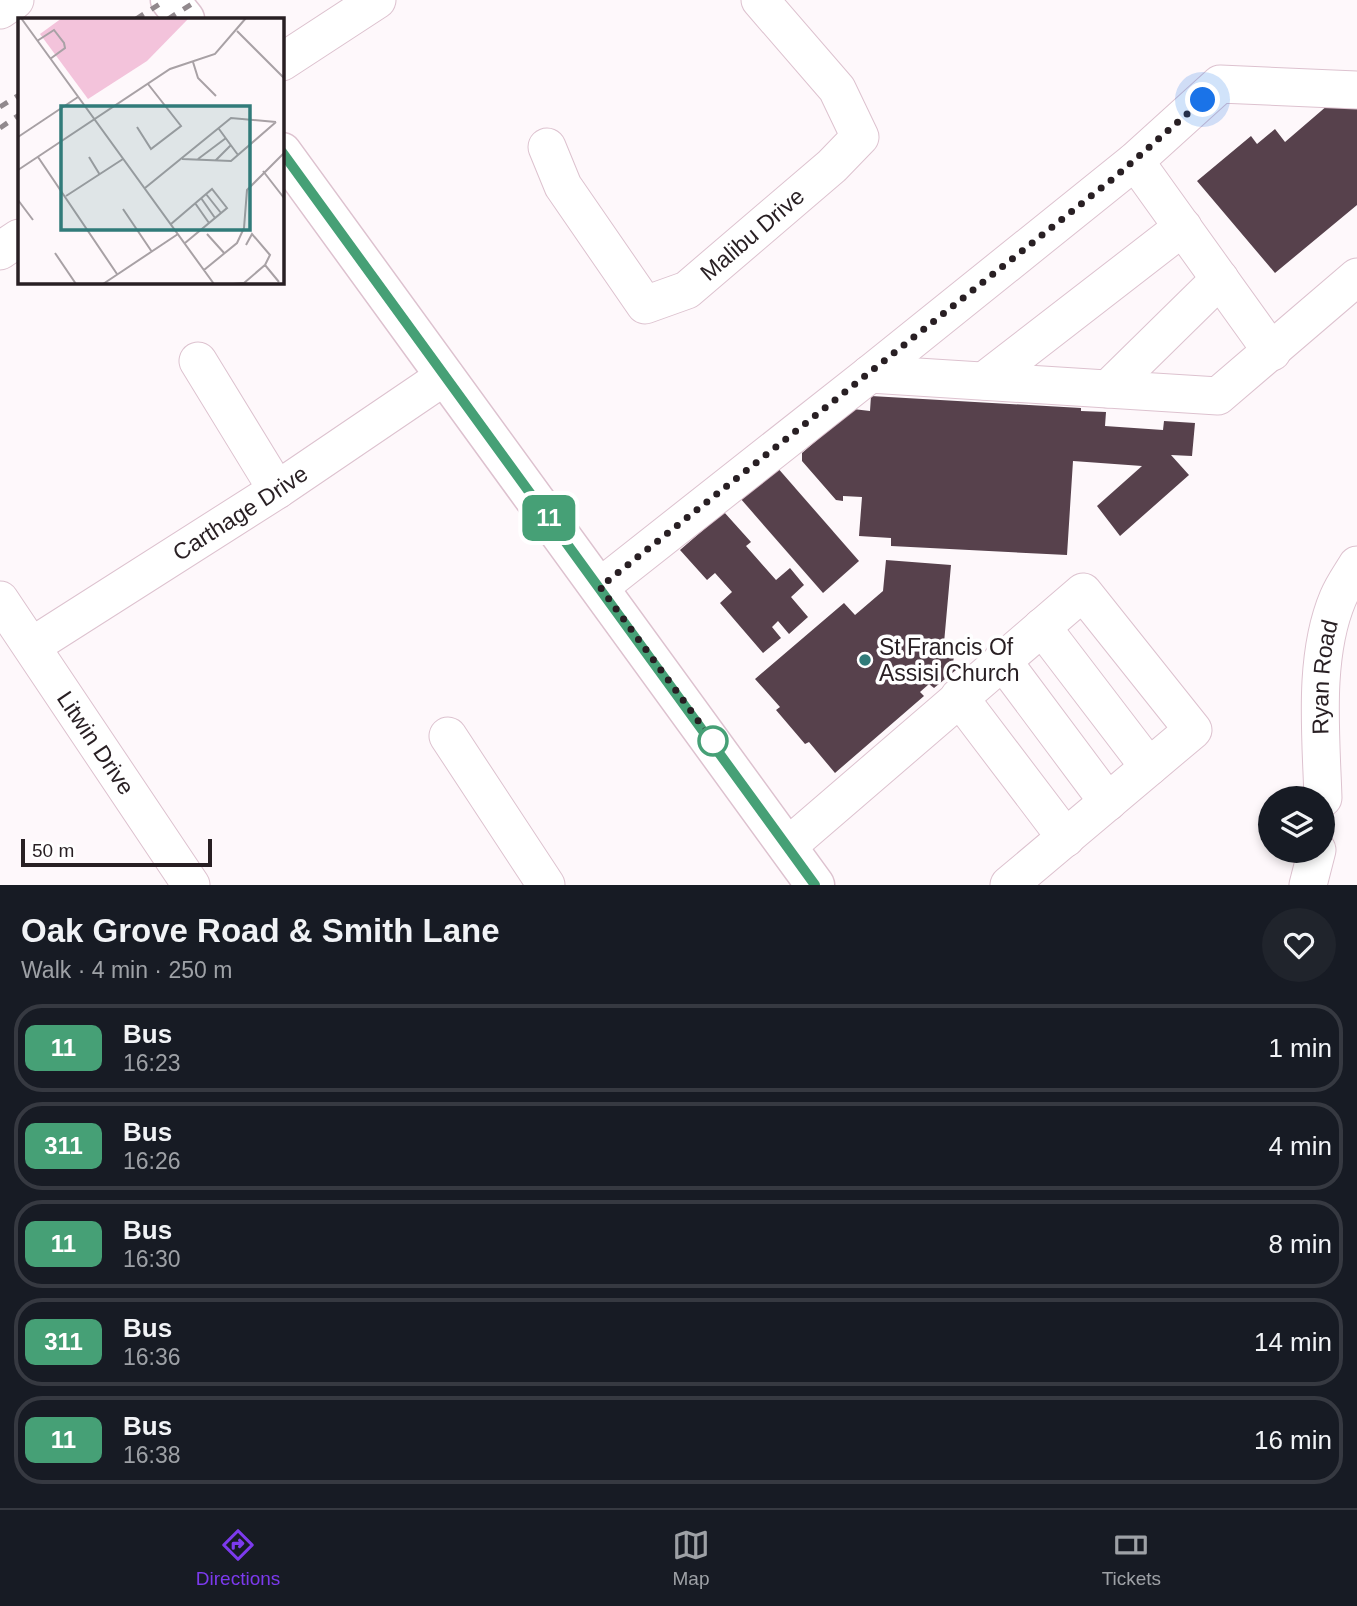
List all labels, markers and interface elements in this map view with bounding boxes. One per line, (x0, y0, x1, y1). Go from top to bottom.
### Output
inset map (18, 18, 284, 284)
your location (1185, 82, 1220, 117)
street label: Malibu Drive (695, 183, 809, 286)
street label: Carthage Drive (168, 460, 312, 566)
line badge: 11 (518, 495, 580, 541)
text: 11 (536, 504, 562, 531)
street label: Ryan Road (1307, 617, 1343, 735)
place label: St Francis Of Assisi Church (879, 634, 1020, 686)
marker: St Francis Of Assisi Church (857, 652, 873, 668)
street label: Litwin Drive (52, 686, 140, 800)
unlabelled marker (698, 726, 728, 756)
map controls (1258, 786, 1335, 863)
button: layers (1258, 786, 1335, 863)
scale bar (21, 836, 212, 868)
text: 50 m (32, 840, 74, 861)
button: heart (1262, 908, 1336, 982)
text: Oak Grove Road & Smith Lane (21, 912, 500, 949)
text: Walk · 4 min · 250 m (21, 957, 232, 983)
text: Bus (123, 1019, 172, 1049)
text: 1 min (1268, 1033, 1332, 1063)
text: 11 (51, 1034, 76, 1061)
text: 16:23 (123, 1050, 181, 1076)
text: Bus (123, 1117, 172, 1147)
text: 4 min (1268, 1131, 1332, 1161)
text: 311 (44, 1132, 83, 1159)
text: 16:26 (123, 1148, 181, 1174)
text: Bus (123, 1215, 172, 1245)
text: 8 min (1268, 1229, 1332, 1259)
text: 11 (51, 1230, 76, 1257)
text: 16:30 (123, 1246, 181, 1272)
text: Bus (123, 1313, 172, 1343)
text: 14 min (1254, 1327, 1332, 1357)
text: 311 (44, 1328, 83, 1355)
text: 16:36 (123, 1344, 181, 1370)
text: Bus (123, 1411, 172, 1441)
text: 16 min (1254, 1425, 1332, 1455)
text: 11 (51, 1426, 76, 1453)
text: 16:38 (123, 1442, 181, 1468)
tab: Directions (196, 1526, 280, 1590)
tab: Map (672, 1526, 710, 1590)
tab: Tickets (1102, 1526, 1161, 1590)

